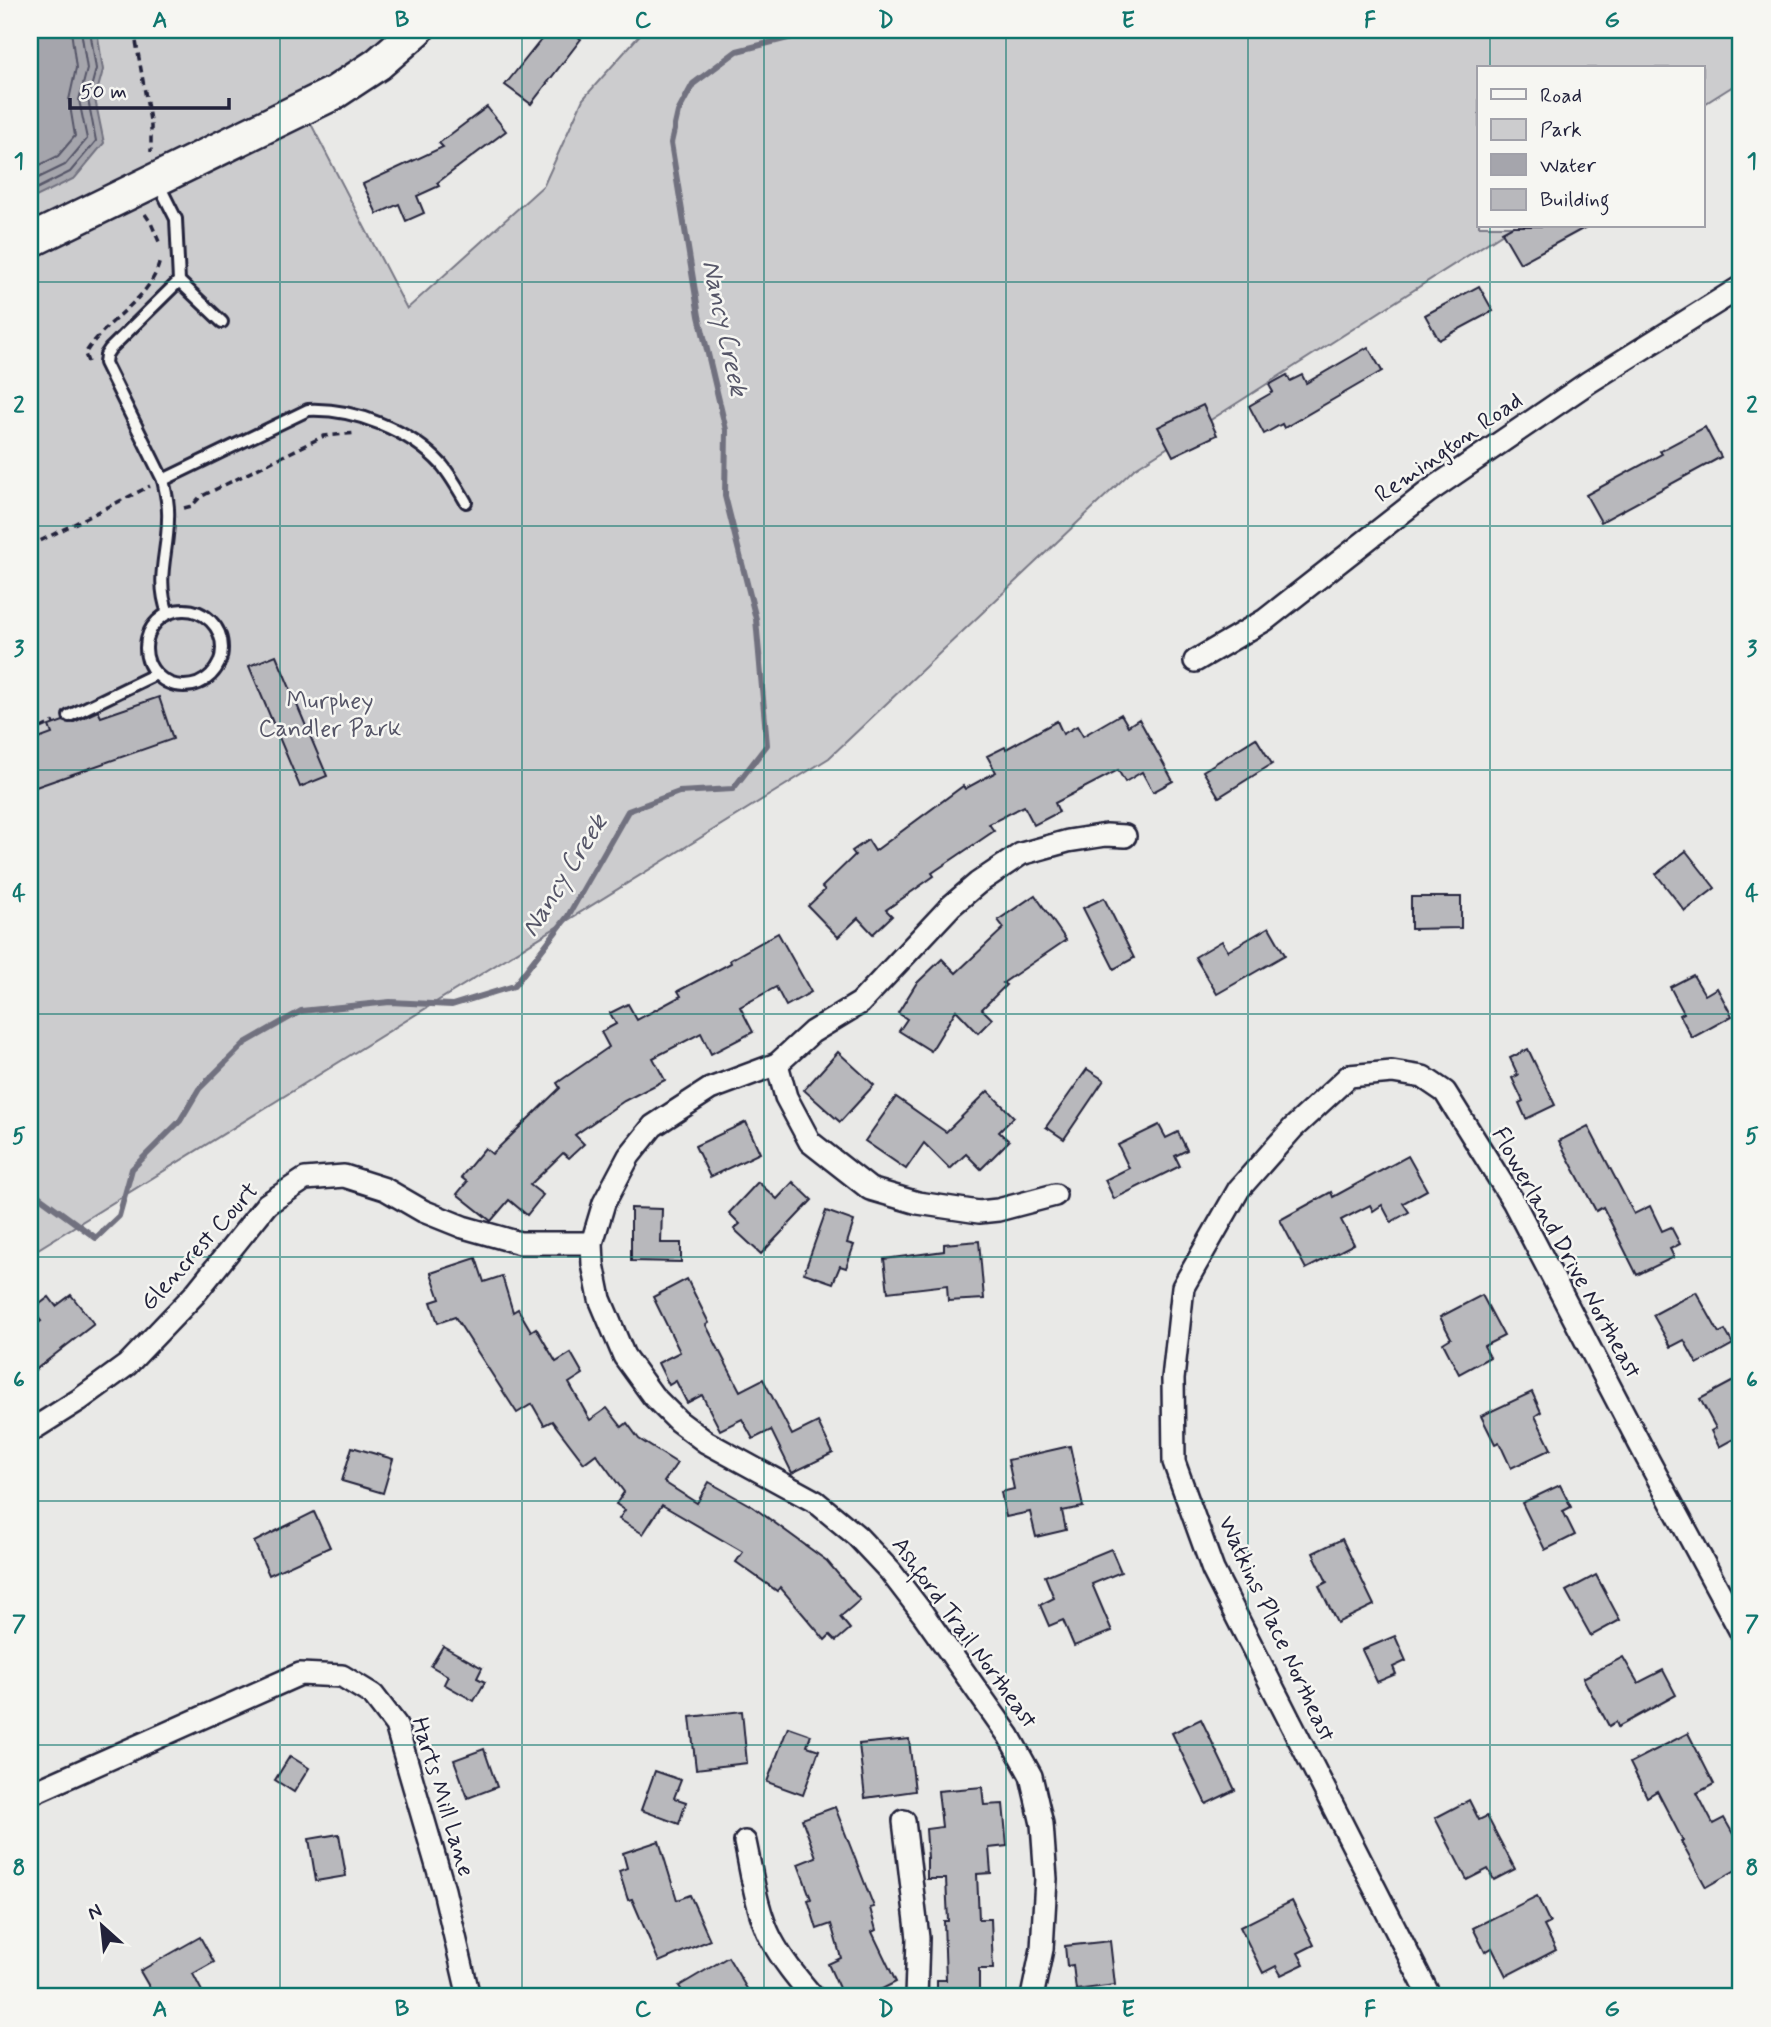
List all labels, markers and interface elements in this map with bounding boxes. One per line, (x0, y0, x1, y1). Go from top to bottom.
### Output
text: A (152, 6, 168, 36)
text: B (395, 6, 410, 36)
text: C (635, 6, 652, 36)
text: D (878, 6, 894, 36)
text: E (1121, 6, 1135, 36)
text: F (1364, 6, 1376, 36)
text: G (1604, 6, 1620, 36)
scale bar (70, 66, 229, 110)
legend (1477, 66, 1704, 228)
text: 50 m (80, 78, 127, 106)
text: Road (1540, 82, 1582, 110)
text: Park (1540, 116, 1582, 144)
text: 1 (14, 147, 24, 177)
text: 1 (1747, 147, 1757, 177)
text: Water (1540, 152, 1596, 180)
text: Building (1540, 186, 1610, 216)
water label: Nancy Creek (693, 257, 755, 401)
street label: Remington Road (1369, 385, 1529, 511)
text: 2 (13, 391, 25, 421)
text: 2 (1746, 391, 1758, 421)
text: 3 (14, 635, 25, 665)
text: 3 (1747, 635, 1758, 665)
park label: Murphey Candler Park (258, 686, 402, 745)
water label: Nancy Creek (514, 807, 617, 944)
text: 4 (12, 879, 26, 909)
text: 4 (1745, 879, 1759, 909)
text: 5 (12, 1122, 26, 1152)
street label: Flowerland Drive Northeast (1484, 1122, 1648, 1384)
text: 5 (1745, 1122, 1759, 1152)
street label: Glencrest Court (134, 1176, 266, 1318)
text: 6 (13, 1366, 25, 1396)
text: 6 (1746, 1366, 1758, 1396)
street label: Watkins Place Northeast (1210, 1511, 1342, 1747)
street label: Ashford Trail Northeast (882, 1531, 1044, 1736)
text: 7 (12, 1610, 26, 1640)
text: 7 (1745, 1610, 1759, 1640)
street label: Harts Mill Lane (403, 1713, 481, 1881)
text: 8 (13, 1854, 25, 1884)
text: 8 (1746, 1854, 1758, 1884)
north arrow (66, 1890, 136, 1960)
text: N (84, 1898, 106, 1926)
text: A (152, 1995, 168, 2025)
text: B (395, 1995, 410, 2025)
text: C (635, 1995, 652, 2025)
text: D (878, 1995, 894, 2025)
text: E (1121, 1995, 1135, 2025)
text: F (1364, 1995, 1376, 2025)
text: G (1604, 1995, 1620, 2025)

